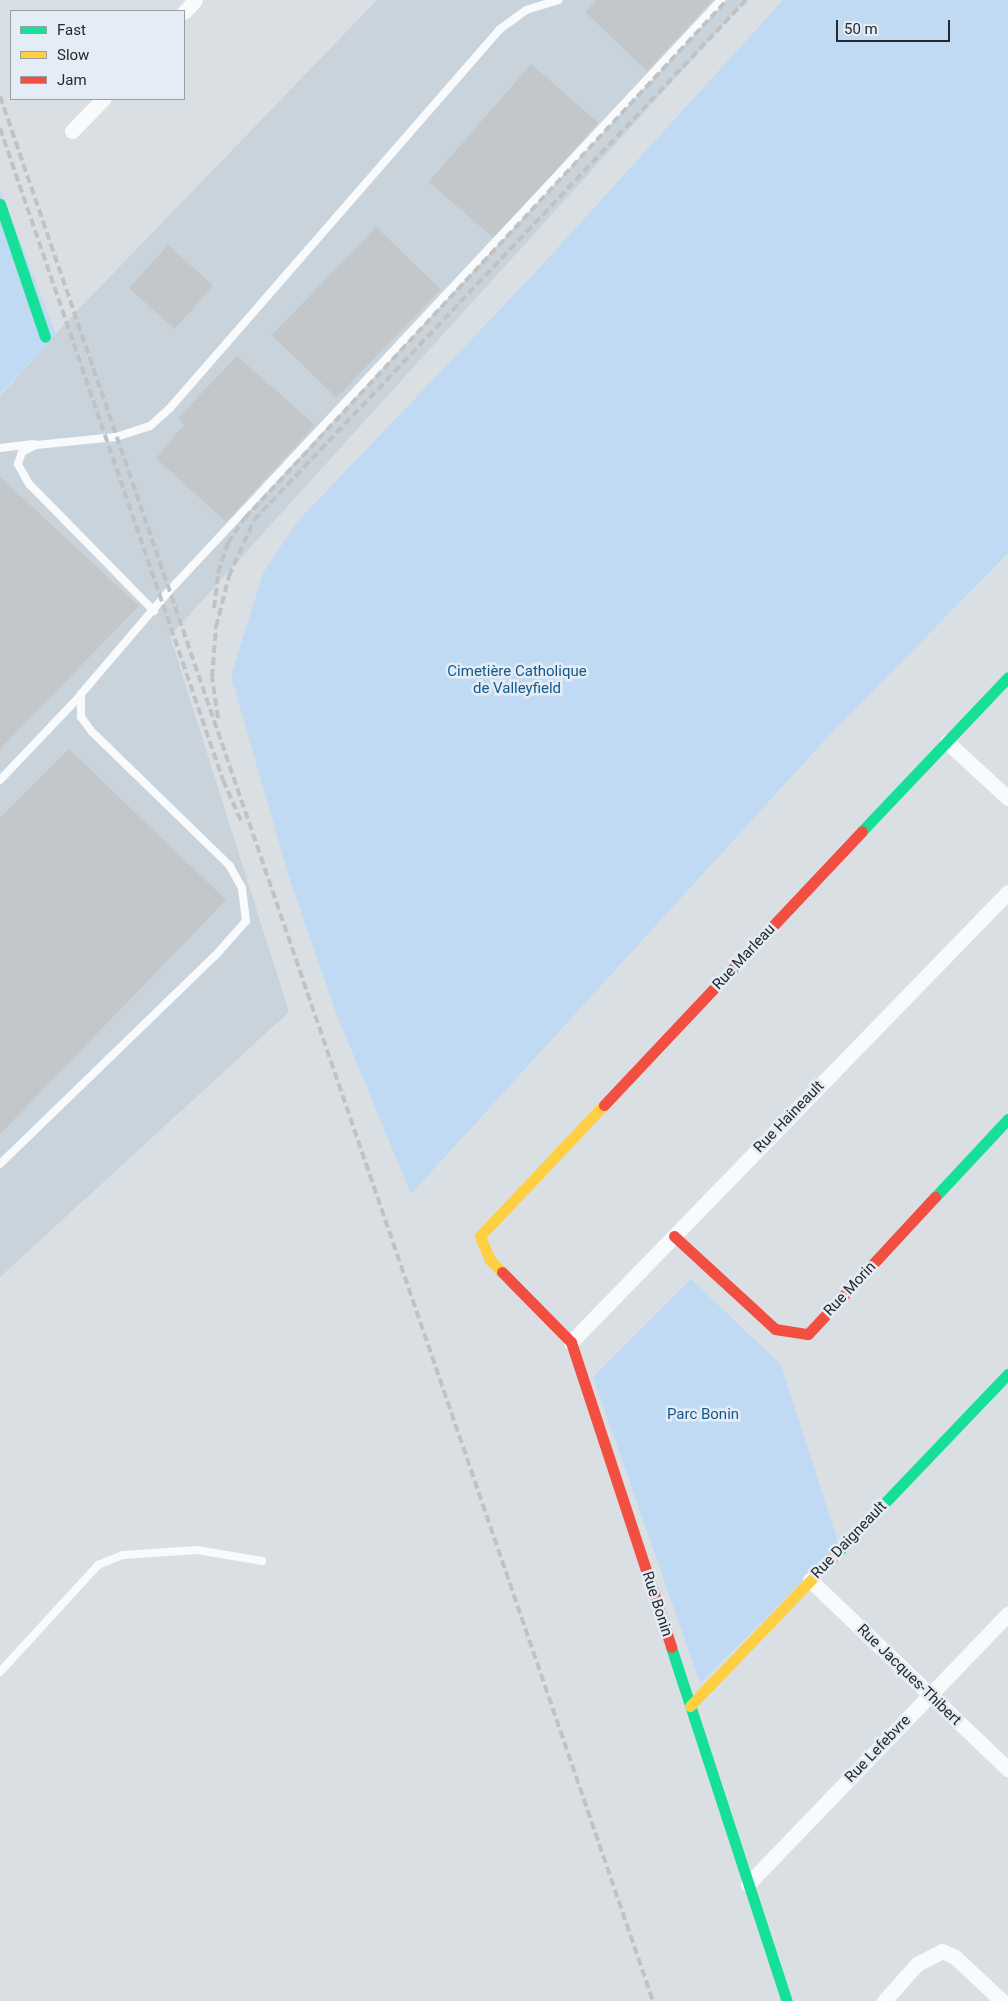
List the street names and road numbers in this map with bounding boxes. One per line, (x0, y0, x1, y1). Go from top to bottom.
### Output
street label: Rue Marleau (709, 920, 779, 994)
street label: Rue Haineault (750, 1077, 828, 1157)
street label: Rue Morin (820, 1258, 880, 1320)
street label: Rue Daigneault (808, 1498, 890, 1582)
street label: Rue Bonin (638, 1569, 676, 1639)
street label: Rue Jacques-Thibert (853, 1621, 965, 1729)
street label: Rue Lefebvre (841, 1712, 915, 1786)

